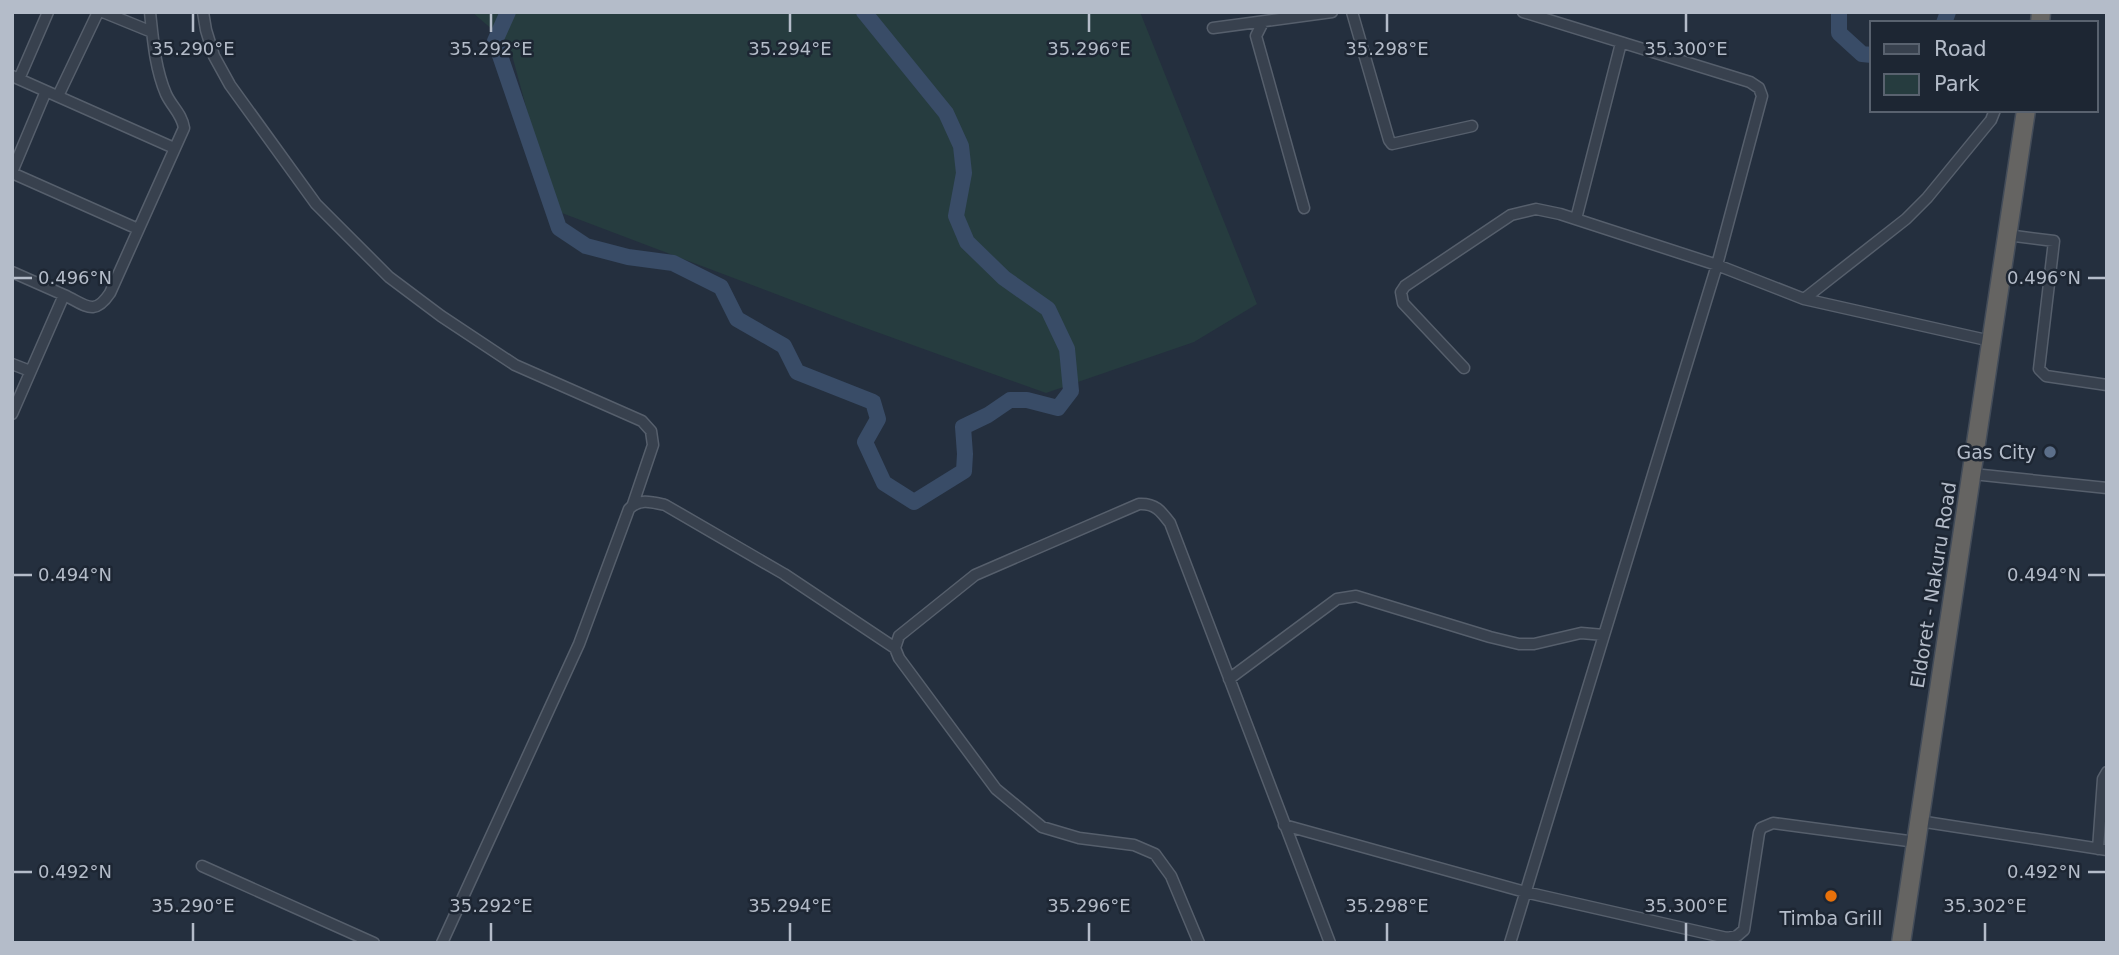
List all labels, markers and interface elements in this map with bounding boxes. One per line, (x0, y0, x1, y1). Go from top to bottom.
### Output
legend (1870, 21, 2098, 112)
text: Road (1934, 37, 1987, 61)
text: 35.290°E (151, 38, 235, 59)
text: 35.292°E (449, 38, 533, 59)
text: 35.294°E (748, 38, 832, 59)
text: 35.296°E (1047, 38, 1131, 59)
text: 35.298°E (1345, 38, 1429, 59)
text: 35.300°E (1644, 38, 1728, 59)
text: Park (1934, 72, 1980, 96)
text: 0.496°N (38, 267, 112, 288)
text: 0.496°N (2007, 267, 2081, 288)
place label: Gas City (1956, 441, 2036, 463)
marker: Gas City (2042, 444, 2058, 460)
street label: Eldoret - Nakuru Road (1906, 480, 1960, 690)
text: 0.494°N (38, 564, 112, 585)
text: 0.494°N (2007, 564, 2081, 585)
text: 0.492°N (38, 861, 112, 882)
text: 0.492°N (2007, 861, 2081, 882)
marker: Timba Grill (1823, 888, 1839, 904)
text: 35.290°E (151, 895, 235, 916)
text: 35.292°E (449, 895, 533, 916)
text: 35.294°E (748, 895, 832, 916)
text: 35.296°E (1047, 895, 1131, 916)
text: 35.298°E (1345, 895, 1429, 916)
text: 35.300°E (1644, 895, 1728, 916)
text: 35.302°E (1943, 895, 2027, 916)
place label: Timba Grill (1779, 907, 1882, 929)

